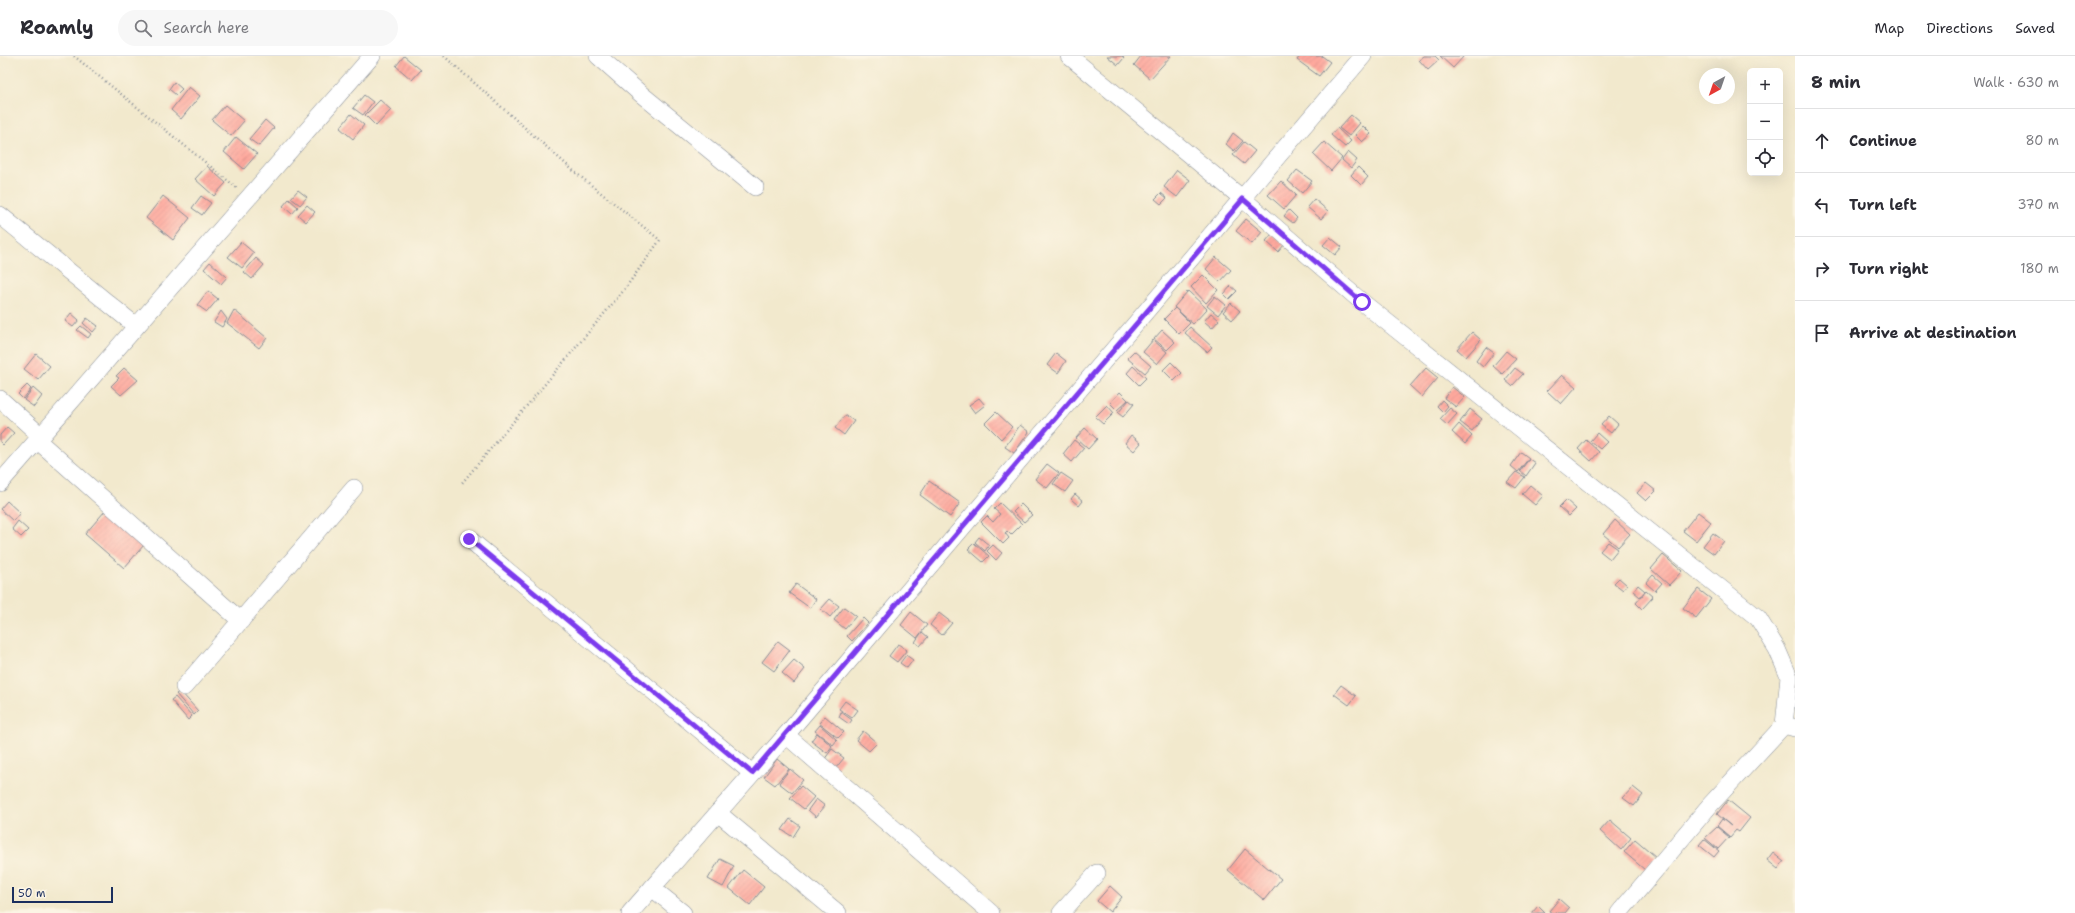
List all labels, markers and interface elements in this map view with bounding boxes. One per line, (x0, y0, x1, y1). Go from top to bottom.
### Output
search box (118, 10, 398, 46)
text: Roamly (20, 15, 94, 40)
icon: search (132, 17, 154, 39)
text: Search here (164, 18, 249, 38)
text: Map (1875, 19, 1905, 37)
text: Directions (1927, 19, 1993, 37)
text: Saved (2015, 19, 2055, 37)
north arrow (1699, 68, 1735, 104)
map controls (1747, 68, 1783, 176)
button: + (1747, 68, 1783, 104)
text: 8 min (1811, 71, 1861, 93)
text: Walk · 630 m (1973, 74, 2059, 91)
button: − (1747, 104, 1783, 140)
icon: ahead (1811, 130, 1833, 152)
text: Continue (1849, 131, 1917, 151)
text: 80 m (2025, 132, 2059, 149)
button: locate (1747, 140, 1783, 176)
icon: left (1811, 194, 1833, 216)
text: Turn left (1849, 195, 1917, 215)
text: 370 m (2017, 196, 2059, 213)
icon: right (1811, 258, 1833, 280)
text: Turn right (1849, 259, 1929, 279)
text: 180 m (2020, 260, 2059, 277)
route start (1353, 293, 1371, 311)
icon: arrive (1811, 322, 1833, 344)
text: Arrive at destination (1849, 323, 2017, 343)
route end (460, 530, 478, 548)
scale bar (12, 885, 113, 904)
text: 50 m (18, 886, 46, 901)

